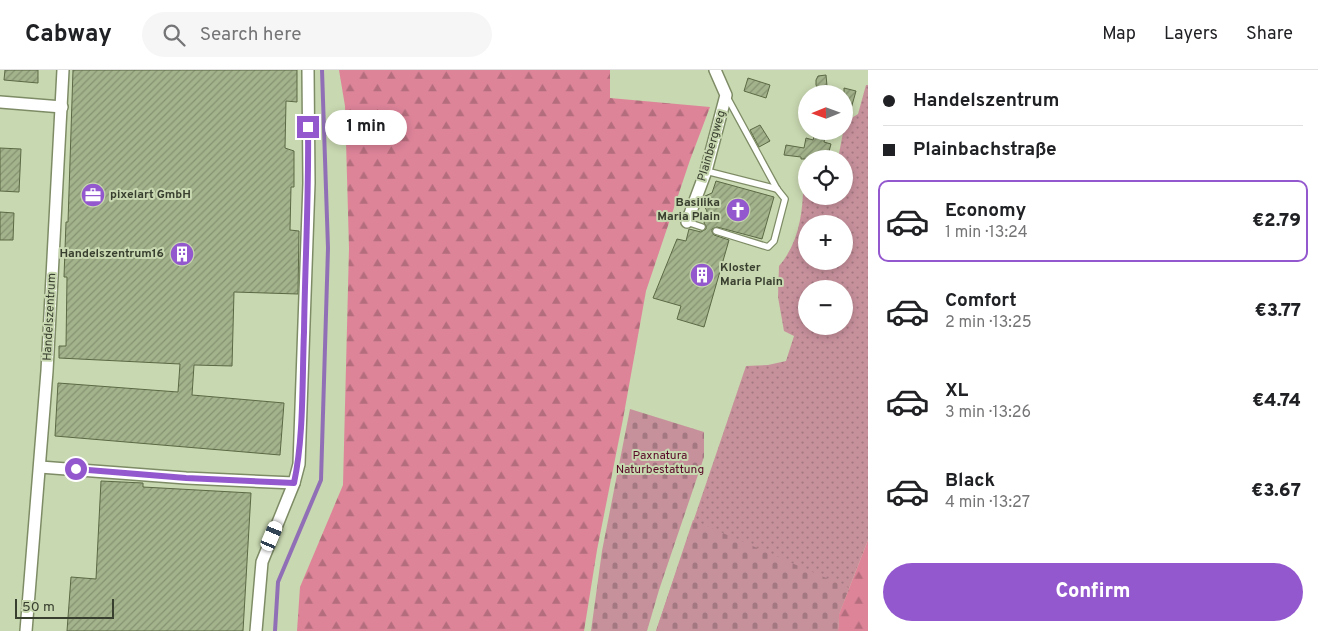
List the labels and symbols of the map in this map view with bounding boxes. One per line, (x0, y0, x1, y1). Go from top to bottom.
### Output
north arrow (798, 85, 852, 140)
street label: Plainbergweg (694, 109, 730, 183)
callout: 1 min (326, 110, 408, 144)
route end (297, 116, 319, 138)
office icon: pixelart GmbH (80, 182, 106, 208)
place label: pixelart GmbH (110, 187, 191, 203)
place label: Basilika Maria Plain (657, 195, 720, 225)
church icon: Basilika Maria Plain (725, 197, 751, 223)
building icon: Handelszentrum16 (169, 241, 195, 267)
place label: Handelszentrum16 (59, 246, 164, 262)
place label: Kloster Maria Plain (720, 260, 783, 290)
building icon: Kloster Maria Plain (689, 262, 715, 288)
street label: Handelszentrum (40, 273, 60, 361)
park label: Paxnatura Naturbestattung (616, 448, 704, 478)
route start (65, 458, 87, 480)
car (259, 519, 284, 553)
scale bar (15, 596, 114, 619)

